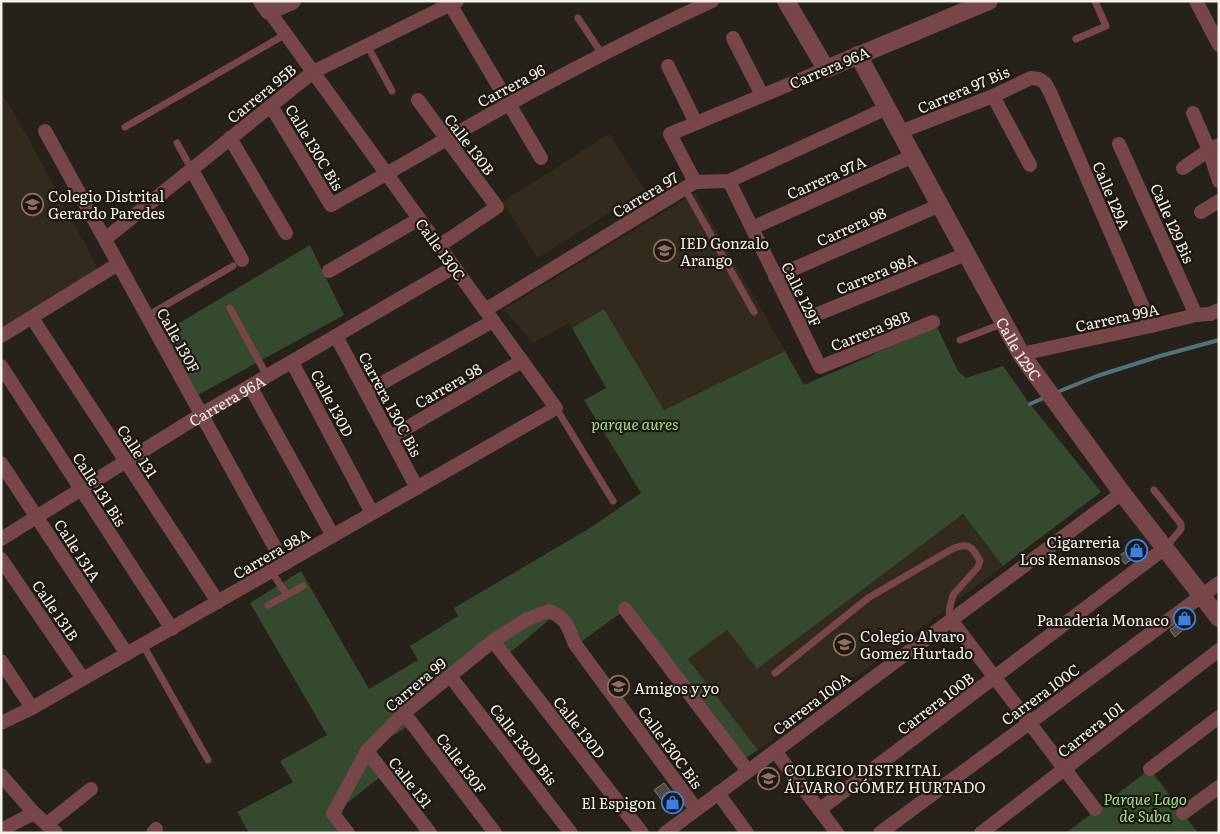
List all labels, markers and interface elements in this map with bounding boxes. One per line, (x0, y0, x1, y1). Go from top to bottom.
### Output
street label: Carrera 96A (785, 40, 873, 94)
street label: Carrera 96 (473, 57, 549, 113)
street label: Carrera 95B (221, 58, 301, 128)
street label: Carrera 97 Bis (913, 59, 1013, 119)
street label: Calle 130C Bis (280, 99, 350, 195)
street label: Calle 130B (439, 108, 501, 180)
street label: Carrera 97A (783, 149, 869, 205)
street label: Calle 129A (1087, 158, 1137, 232)
street label: Carrera 97 (608, 165, 683, 223)
street label: Calle 129 Bis (1145, 179, 1201, 267)
place label: Colegio Distrital Gerardo Paredes (48, 184, 165, 224)
school or university icon: Colegio Distrital Gerardo Paredes (20, 192, 44, 216)
street label: Carrera 98 (812, 200, 890, 252)
street label: Calle 130C (410, 213, 472, 285)
place label: IED Gonzalo Arango (680, 231, 769, 271)
school or university icon: IED Gonzalo Arango (652, 239, 676, 263)
street label: Carrera 98A (832, 246, 920, 300)
street label: Calle 129F (776, 258, 828, 330)
street label: Carrera 99A (1073, 297, 1161, 337)
street label: Calle 130F (152, 303, 206, 377)
street label: Carrera 98B (827, 304, 913, 356)
street label: Calle 129C (991, 312, 1048, 385)
street label: Carrera 130C Bis (354, 347, 429, 461)
street label: Carrera 98 (410, 356, 486, 414)
street label: Calle 130D (306, 365, 360, 441)
street label: Carrera 96A (184, 368, 269, 431)
park label: parque aures (591, 412, 679, 435)
street label: Calle 131 (112, 420, 164, 482)
street label: Calle 131 Bis (67, 447, 133, 531)
street label: Calle 131A (49, 514, 107, 586)
street label: Carrera 98A (228, 522, 314, 584)
place label: Cigarreria Los Remansos (1020, 530, 1121, 570)
shop icon: Cigarreria Los Remansos (1124, 538, 1148, 562)
street label: Calle 131B (27, 575, 85, 645)
shop icon: Panadería Monaco (1173, 607, 1197, 631)
place label: Panadería Monaco (1037, 608, 1169, 631)
place label: Colegio Alvaro Gomez Hurtado (860, 624, 973, 664)
school or university icon: Colegio Alvaro Gomez Hurtado (832, 632, 856, 656)
street label: Carrera 99 (379, 651, 451, 717)
street label: Carrera 100C (996, 658, 1084, 730)
street label: Carrera 100A (767, 666, 855, 740)
street label: Carrera 100B (892, 666, 979, 740)
school or university icon: Amigos y yo (606, 675, 630, 699)
place label: Amigos y yo (634, 676, 720, 699)
street label: Calle 130D (548, 691, 612, 763)
street label: Carrera 101 (1052, 696, 1128, 762)
street label: Calle 130D Bis (485, 698, 563, 790)
street label: Calle 130C Bis (633, 701, 709, 793)
street label: Calle 130F (431, 728, 493, 798)
street label: Calle 131 (384, 751, 438, 813)
place label: COLEGIO DISTRITAL ÁLVARO GÓMEZ HURTADO (784, 758, 986, 798)
school or university icon: COLEGIO DISTRITAL ÁLVARO GÓMEZ HURTADO (756, 766, 780, 790)
park label: Parque Lago de Suba (1103, 787, 1187, 827)
shop icon: El Espigon (660, 790, 684, 814)
place label: El Espigon (581, 791, 656, 814)

